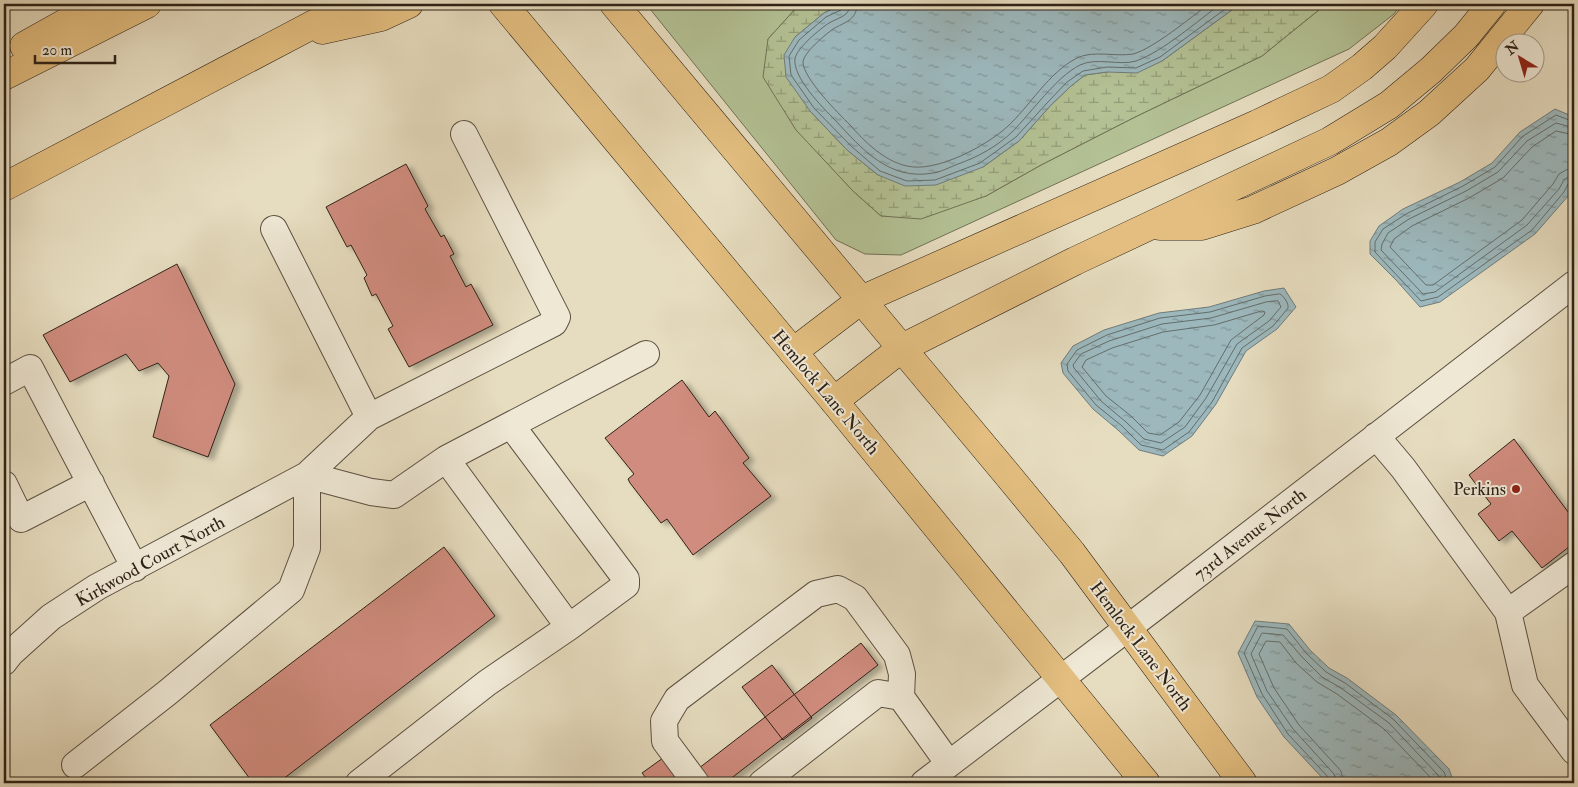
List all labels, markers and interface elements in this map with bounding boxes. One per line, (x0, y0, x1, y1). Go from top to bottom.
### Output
scale bar (35, 32, 115, 64)
north arrow (1496, 32, 1546, 82)
text: N (1501, 37, 1523, 59)
text: 20 m (42, 41, 72, 60)
street label: Hemlock Lane North (767, 325, 885, 460)
place label: Perkins (1453, 478, 1506, 501)
street label: 73rd Avenue North (1189, 483, 1312, 586)
marker: Perkins (1510, 483, 1522, 495)
street label: Kirkwood Court North (72, 511, 229, 612)
street label: Hemlock Lane North (1084, 577, 1197, 716)

